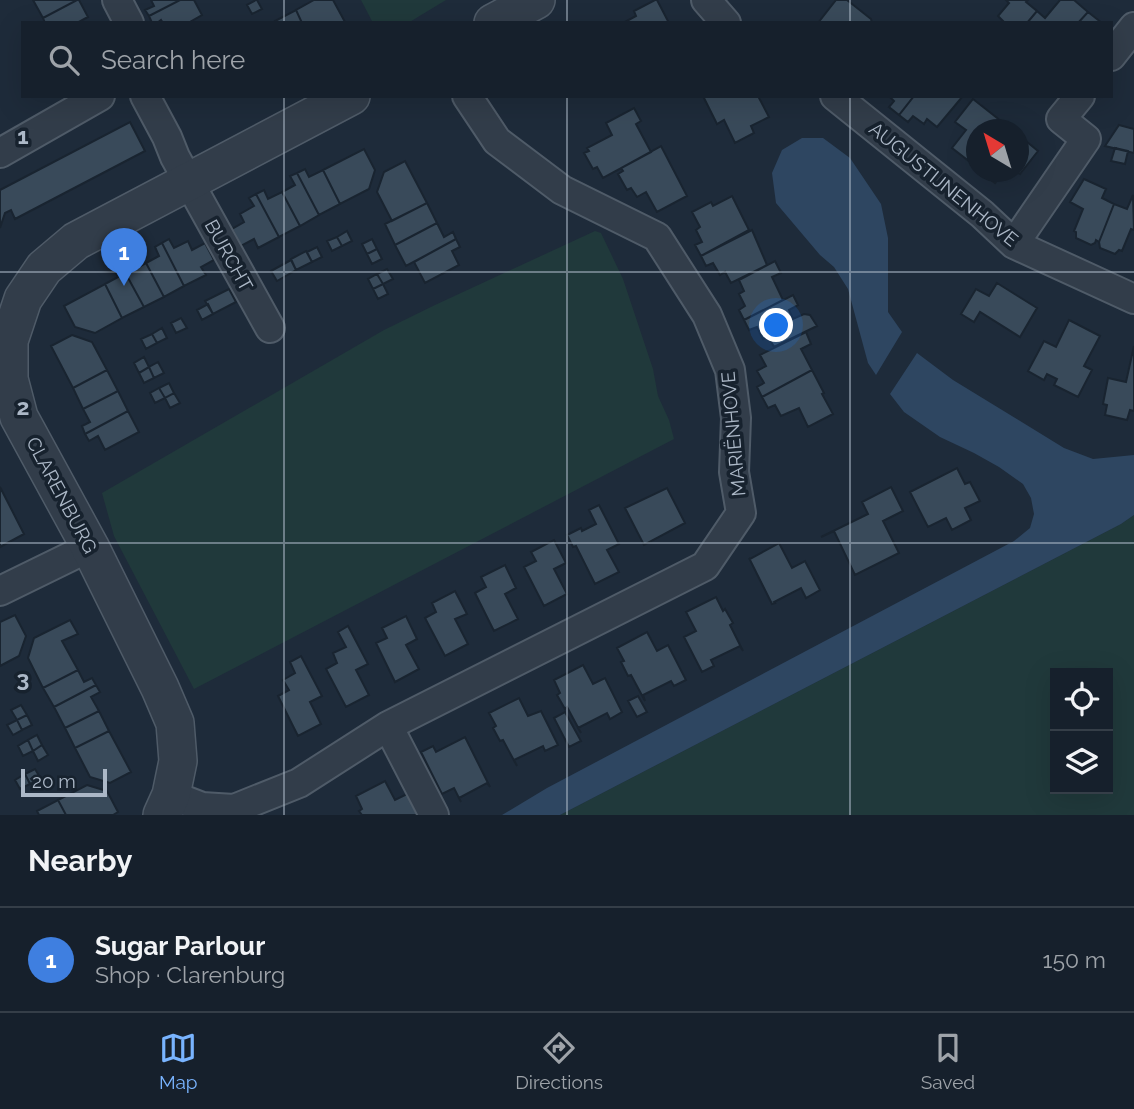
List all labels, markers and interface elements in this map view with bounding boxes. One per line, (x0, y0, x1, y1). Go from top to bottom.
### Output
search box (21, 21, 1113, 98)
icon: search (45, 41, 83, 79)
text: Search here (101, 45, 245, 75)
street label: AUGUSTIJNENHOVE (865, 117, 1023, 251)
north arrow (966, 119, 1029, 182)
text: 1 (17, 122, 29, 149)
street label: BURCHT (200, 216, 258, 295)
pin: 1 (101, 228, 147, 286)
your location (759, 308, 793, 342)
street label: MARIËNHOVE (717, 371, 749, 497)
text: 2 (17, 393, 29, 420)
street label: CLARENBURG (22, 433, 102, 557)
text: 3 (17, 665, 29, 692)
map controls (1050, 668, 1113, 794)
button: locate (1050, 668, 1113, 731)
button: layers (1050, 731, 1113, 794)
scale bar (21, 766, 107, 798)
text: 20 m (32, 770, 76, 792)
text: Nearby (28, 843, 132, 878)
text: Sugar Parlour (95, 931, 265, 961)
text: 1 (45, 946, 57, 973)
text: 150 m (1043, 946, 1106, 973)
text: Shop · Clarenburg (95, 961, 285, 988)
tab: Map (159, 1029, 198, 1093)
tab: Directions (515, 1029, 603, 1093)
tab: Saved (921, 1029, 975, 1093)

